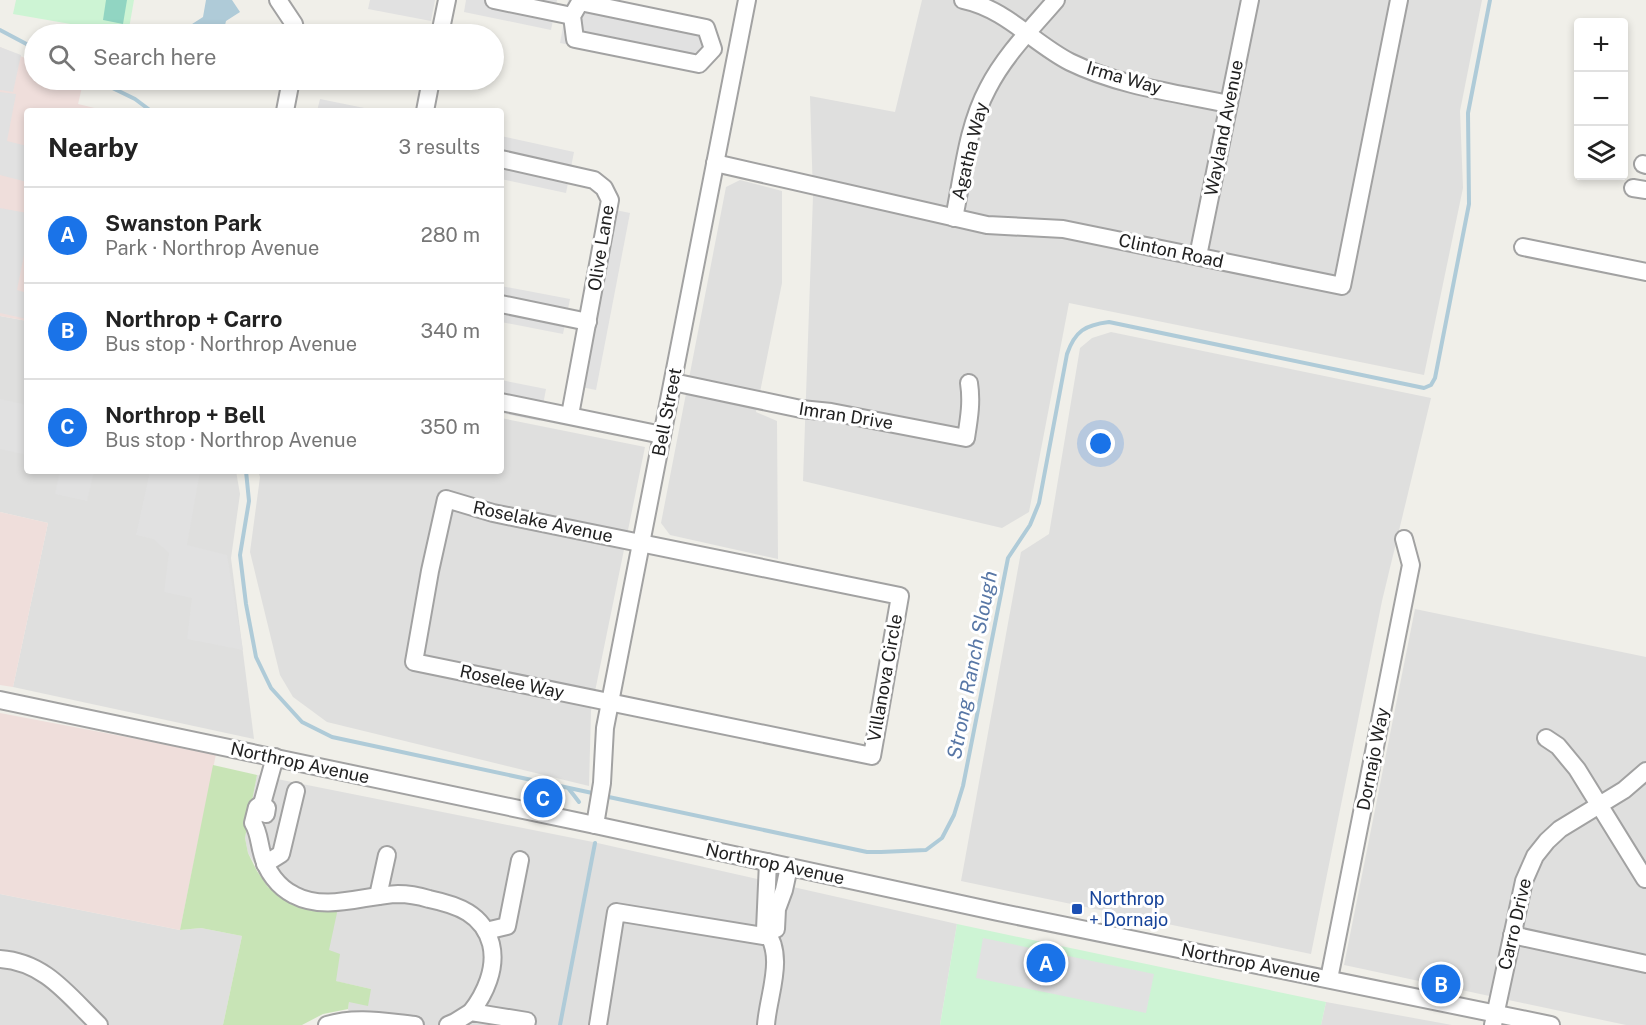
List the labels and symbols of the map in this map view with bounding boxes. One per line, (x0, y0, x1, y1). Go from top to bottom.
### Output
street label: Irma Way (1084, 57, 1165, 98)
street label: Wayland Avenue (1200, 58, 1247, 198)
street label: Agatha Way (947, 100, 992, 202)
street label: Olive Lane (583, 203, 618, 292)
street label: Clinton Road (1117, 229, 1225, 272)
street label: Bell Street (648, 366, 685, 458)
street label: Imran Drive (797, 398, 895, 433)
your location (1086, 429, 1115, 458)
street label: Roselake Avenue (471, 496, 615, 547)
water label: Strong Ranch Slough (942, 569, 1002, 761)
street label: Villanova Circle (863, 612, 906, 743)
street label: Roselee Way (458, 660, 567, 703)
street label: Dornajo Way (1352, 705, 1393, 812)
street label: Northrop Avenue (229, 738, 372, 788)
pin: C (524, 776, 562, 820)
street label: Northrop Avenue (704, 839, 847, 889)
street label: Carro Drive (1494, 876, 1535, 972)
place label: Northrop + Dornajo (1089, 888, 1168, 930)
marker: Northrop + Dornajo (1070, 902, 1084, 916)
street label: Northrop Avenue (1180, 939, 1323, 986)
pin: A (1026, 940, 1066, 986)
pin: B (1422, 962, 1460, 1006)

